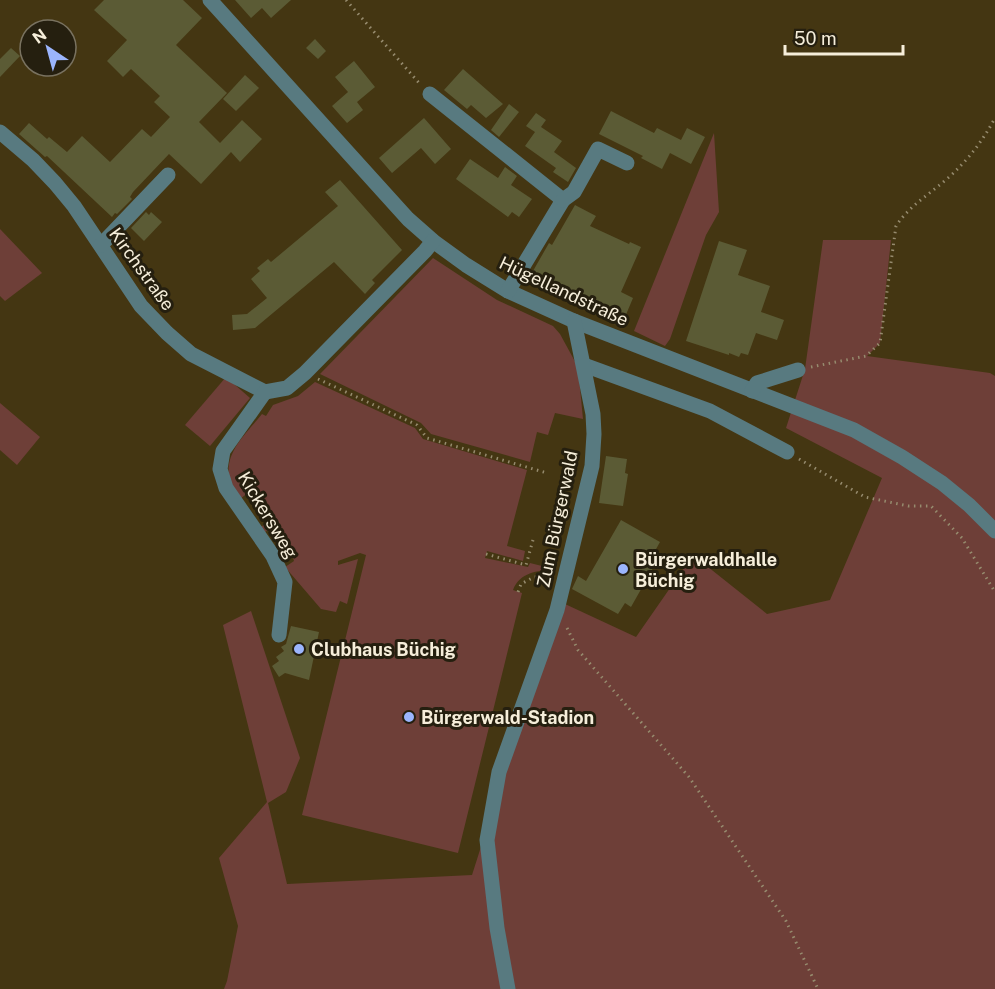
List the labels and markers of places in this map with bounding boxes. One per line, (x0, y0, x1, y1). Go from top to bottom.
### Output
place label: Bürgerwaldhalle Büchig (635, 549, 777, 591)
marker: Bürgerwaldhalle Büchig (616, 562, 630, 576)
place label: Clubhaus Büchig (311, 639, 456, 660)
marker: Clubhaus Büchig (292, 642, 306, 656)
place label: Bürgerwald-Stadion (421, 707, 594, 728)
marker: Bürgerwald-Stadion (402, 710, 416, 724)

